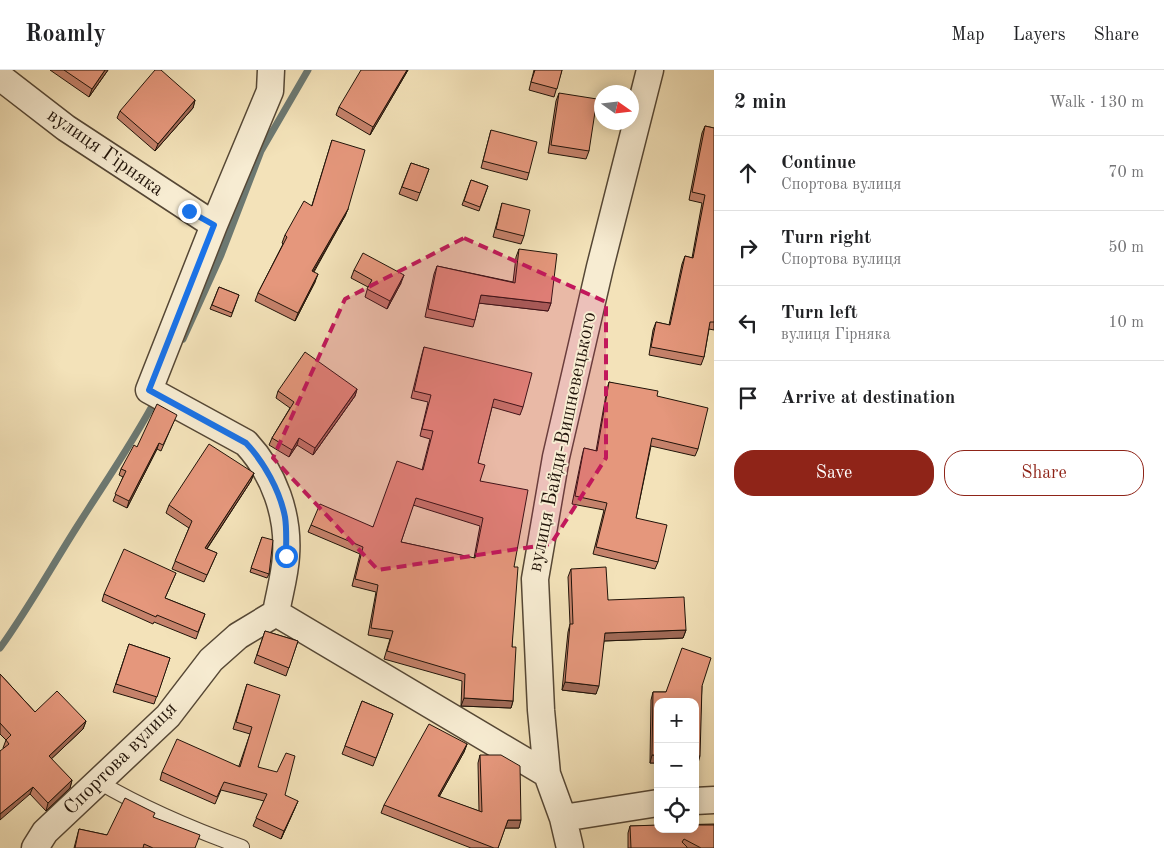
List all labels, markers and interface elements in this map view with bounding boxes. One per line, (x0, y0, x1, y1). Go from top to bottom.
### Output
text: Roamly (25, 23, 106, 47)
text: Map (951, 26, 985, 44)
text: Layers (1013, 26, 1065, 44)
text: Share (1093, 26, 1139, 44)
north arrow (594, 85, 639, 130)
text: 2 min (734, 92, 787, 113)
text: Walk · 130 m (1049, 95, 1144, 111)
street label: вулиця Гірняка (43, 106, 167, 201)
text: Continue (781, 154, 856, 173)
icon: ahead (734, 159, 762, 187)
text: 70 m (1108, 165, 1144, 181)
text: Спортова вулиця (781, 177, 901, 193)
route end (178, 200, 201, 223)
text: Turn right (781, 229, 871, 248)
icon: right (734, 234, 762, 262)
text: 50 m (1108, 240, 1144, 256)
text: Спортова вулиця (781, 252, 901, 268)
text: Turn left (781, 304, 858, 323)
icon: left (734, 309, 762, 337)
street label: вулиця Байди-Вишневецького (526, 310, 600, 574)
text: 10 m (1108, 315, 1144, 331)
text: вулиця Гірняка (781, 327, 891, 343)
icon: arrive (734, 384, 762, 412)
text: Arrive at destination (781, 389, 955, 408)
button: Save (734, 450, 934, 496)
button: Share (944, 450, 1144, 496)
route start (275, 545, 298, 568)
map controls (654, 698, 699, 833)
button: + (654, 698, 699, 743)
street label: Спортова вулиця (61, 699, 181, 819)
button: − (654, 743, 699, 788)
button: locate (654, 788, 699, 833)

